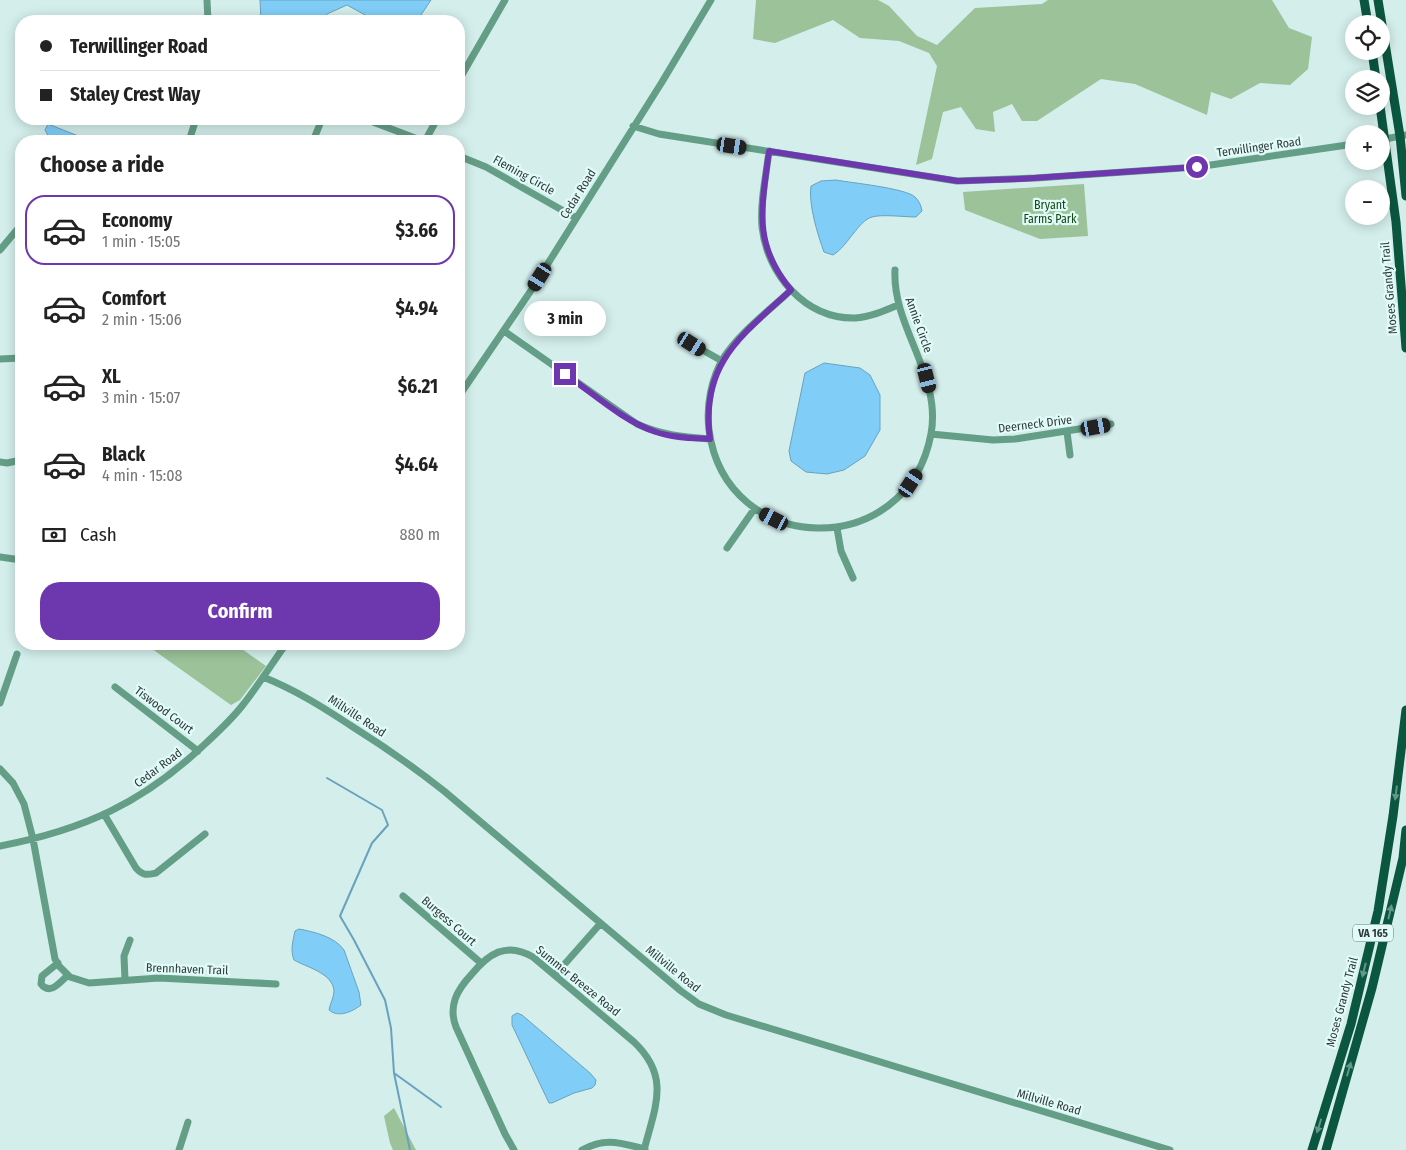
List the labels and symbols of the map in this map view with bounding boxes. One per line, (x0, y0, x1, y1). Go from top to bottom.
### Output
street label: Terwillinger Road (1216, 134, 1302, 160)
car (716, 136, 747, 156)
street label: Fleming Circle (491, 152, 557, 198)
route start (1186, 156, 1208, 178)
street label: Cedar Road (557, 167, 599, 221)
park label: Bryant Farms Park (1023, 198, 1077, 226)
street label: Moses Grandy Trail (1378, 241, 1400, 335)
car (525, 260, 554, 294)
street label: Annie Circle (903, 295, 935, 355)
callout: 3 min (524, 302, 606, 336)
car (675, 330, 708, 358)
car (916, 362, 937, 394)
route end (554, 363, 576, 385)
street label: Deerneck Drive (997, 413, 1073, 435)
car (1079, 417, 1112, 437)
car (896, 466, 925, 500)
car (757, 506, 790, 532)
street label: Tiswood Court (132, 683, 196, 737)
street label: Millville Road (325, 692, 389, 740)
street label: Cedar Road (131, 746, 185, 790)
one-way arrow (1392, 785, 1400, 801)
street label: Burgess Court (419, 893, 479, 949)
one-way arrow (1386, 905, 1394, 920)
road number: VA 165 (1353, 924, 1393, 941)
street label: Summer Breeze Road (533, 943, 623, 1019)
street label: Millville Road (643, 943, 703, 995)
street label: Moses Grandy Trail (1323, 956, 1361, 1048)
street label: Brennhaven Trail (146, 961, 228, 977)
one-way arrow (1360, 962, 1368, 978)
one-way arrow (1346, 1062, 1354, 1077)
street label: Millville Road (1015, 1086, 1083, 1118)
one-way arrow (1315, 1119, 1323, 1134)

